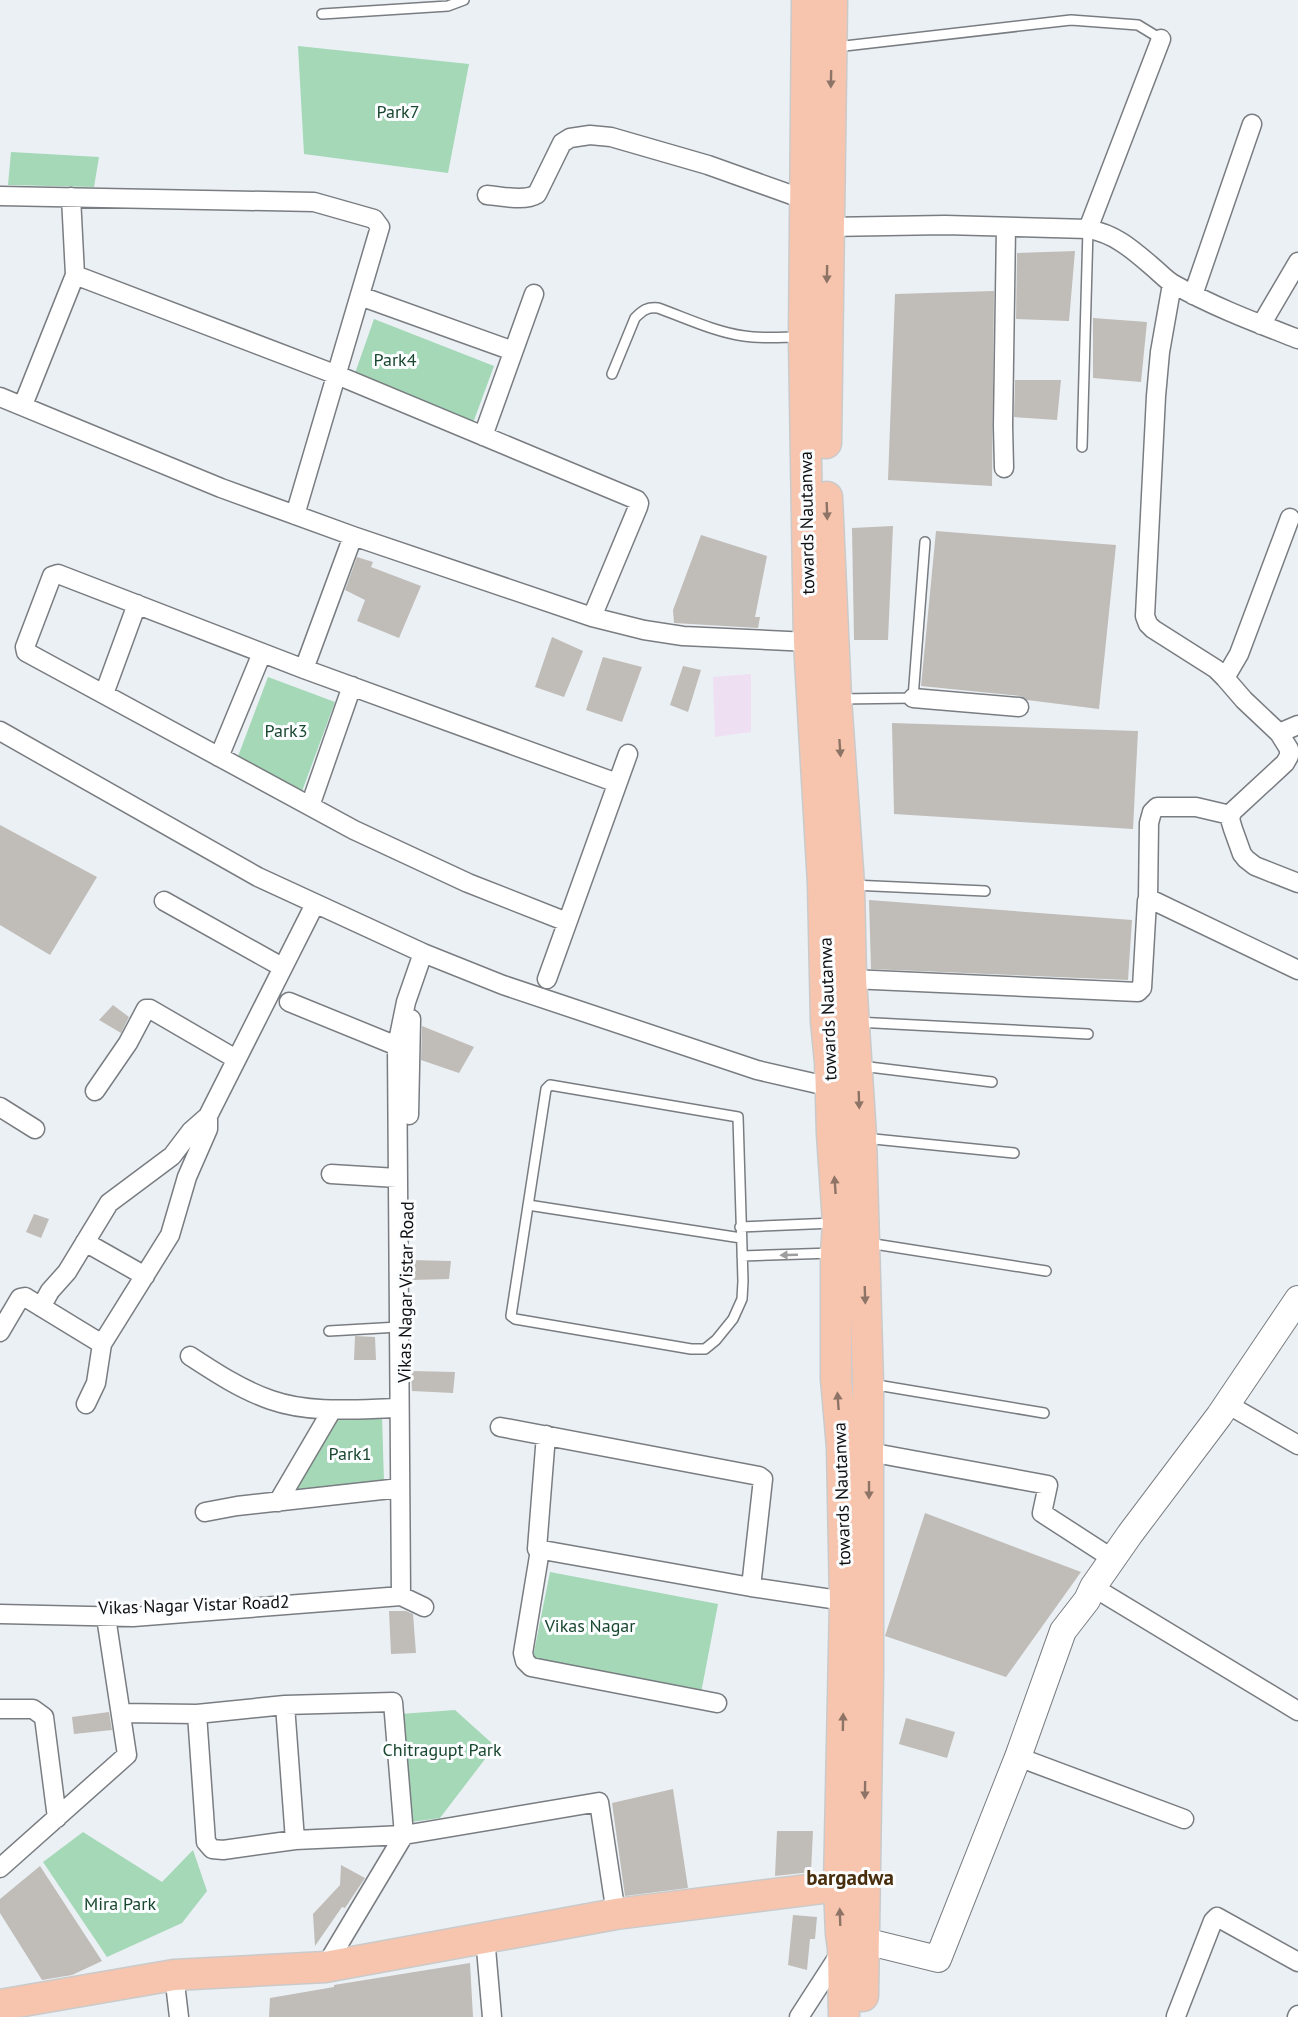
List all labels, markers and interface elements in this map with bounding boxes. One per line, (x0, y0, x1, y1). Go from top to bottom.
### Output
one-way arrow (826, 70, 836, 89)
park label: Park7 (377, 100, 419, 123)
one-way arrow (822, 265, 832, 284)
park label: Park4 (374, 348, 417, 371)
street label: towards Nautanwa (794, 451, 819, 595)
one-way arrow (822, 502, 832, 521)
park label: Park3 (265, 719, 307, 742)
one-way arrow (835, 739, 845, 758)
street label: towards Nautanwa (814, 937, 841, 1081)
one-way arrow (854, 1091, 864, 1110)
one-way arrow (831, 1176, 840, 1195)
street label: Vikas Nagar Vistar Road (392, 1201, 419, 1384)
one-way arrow (779, 1250, 798, 1259)
one-way arrow (861, 1286, 870, 1305)
one-way arrow (833, 1391, 843, 1410)
street label: towards Nautanwa (828, 1422, 855, 1566)
park label: Park1 (329, 1442, 371, 1465)
one-way arrow (864, 1481, 874, 1500)
street label: Vikas Nagar Vistar Road2 (97, 1590, 290, 1619)
park label: Vikas Nagar (544, 1614, 635, 1637)
one-way arrow (838, 1712, 847, 1731)
park label: Chitragupt Park (382, 1738, 502, 1761)
one-way arrow (861, 1781, 870, 1800)
district label: bargadwa (806, 1864, 894, 1891)
park label: Mira Park (84, 1892, 156, 1915)
one-way arrow (835, 1907, 845, 1926)

